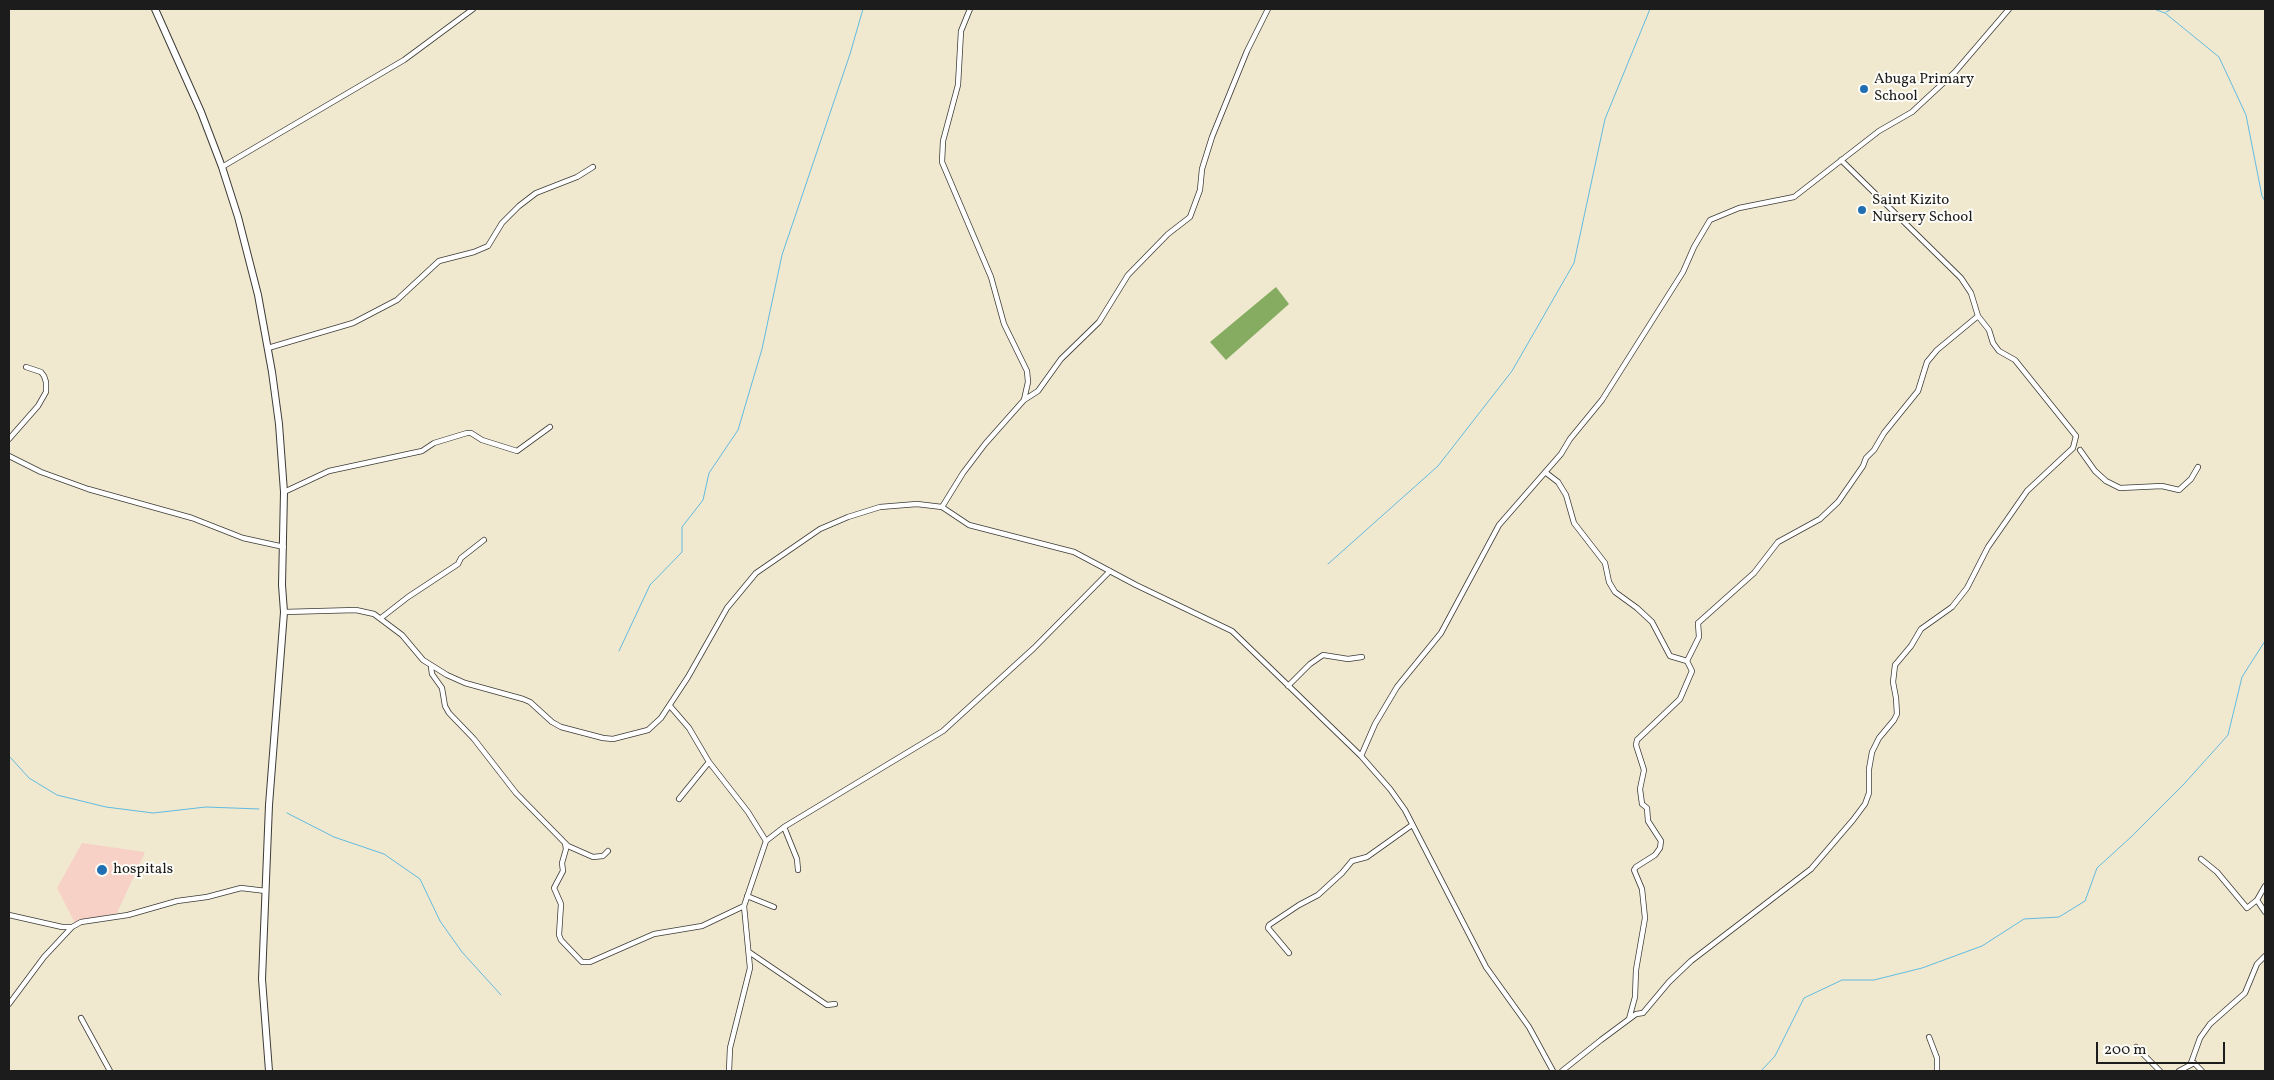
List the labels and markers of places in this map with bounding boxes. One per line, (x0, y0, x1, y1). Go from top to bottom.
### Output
place label: Abuga Primary School (1874, 71, 1974, 106)
marker: Abuga Primary School (1858, 83, 1870, 95)
place label: Saint Kizito Nursery School (1872, 192, 1973, 227)
marker: Saint Kizito Nursery School (1856, 204, 1868, 216)
place label: hospitals (113, 861, 173, 879)
marker: hospitals (95, 863, 109, 877)

